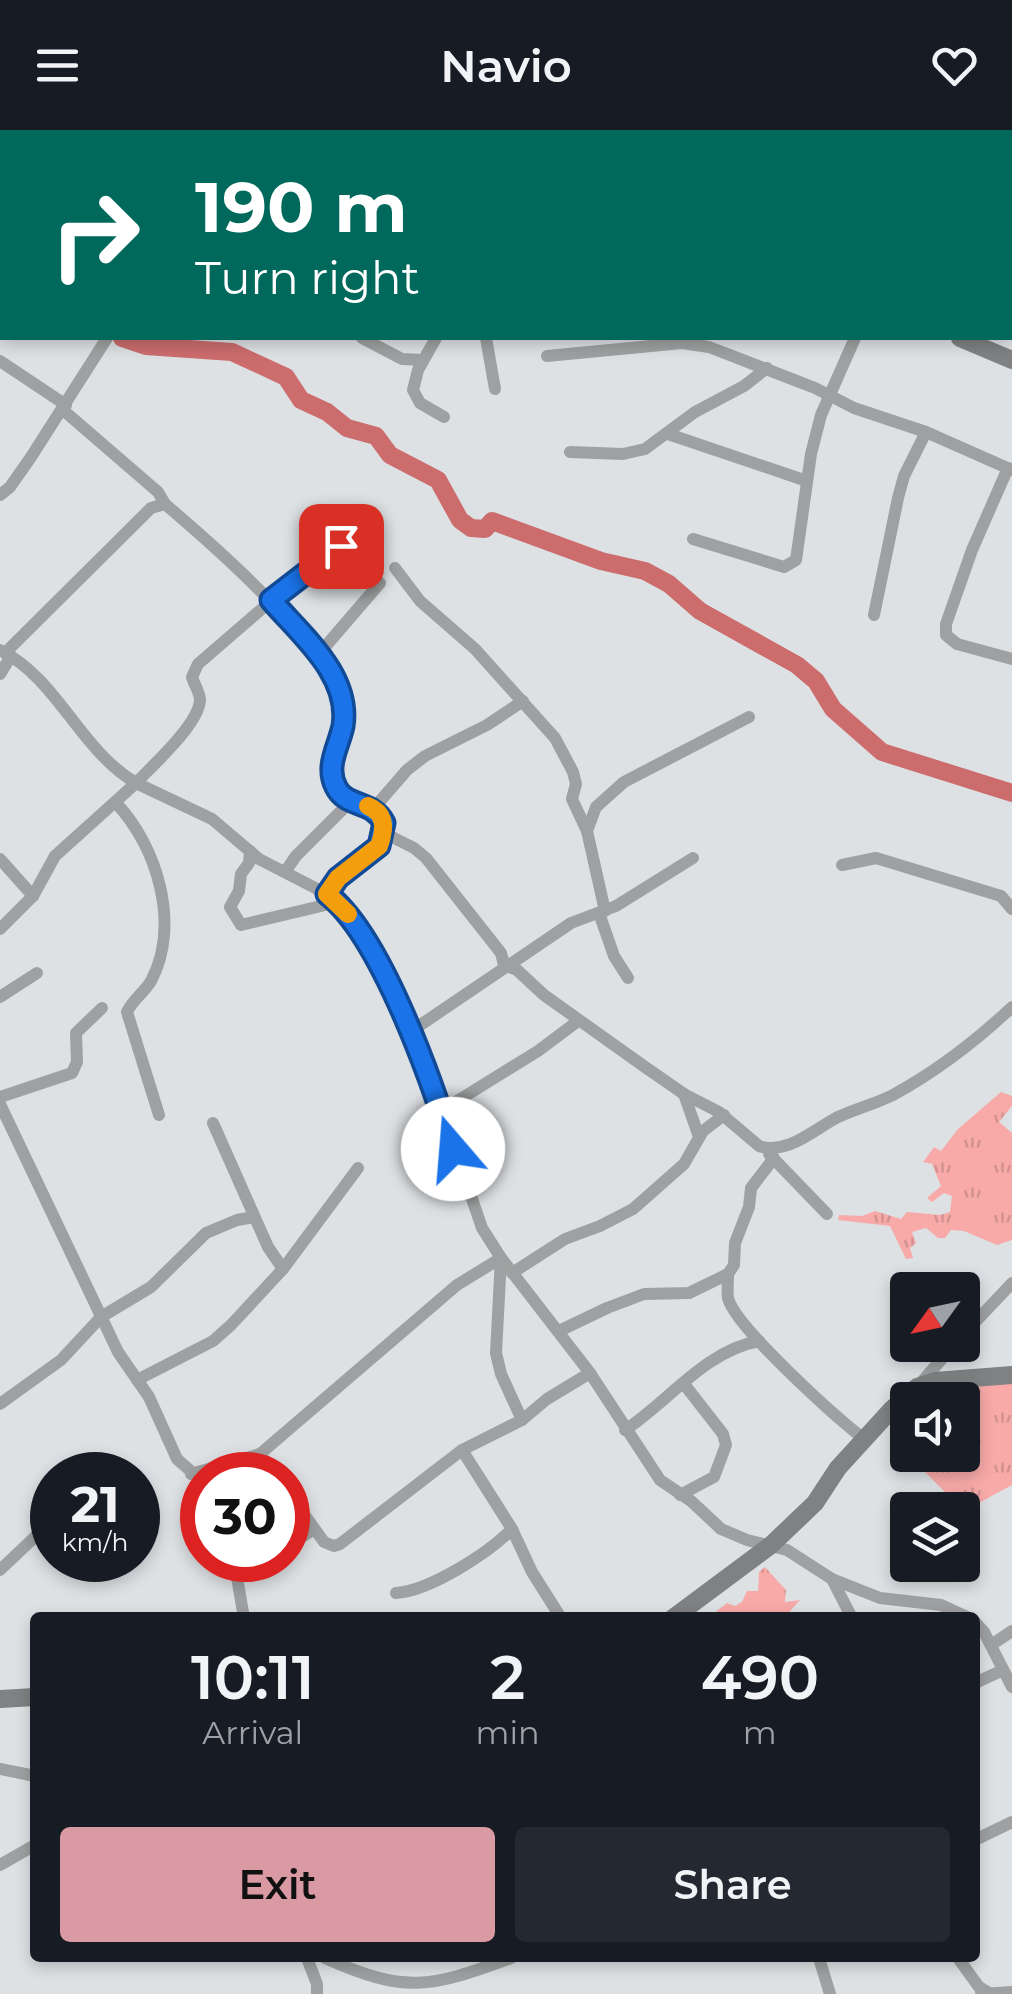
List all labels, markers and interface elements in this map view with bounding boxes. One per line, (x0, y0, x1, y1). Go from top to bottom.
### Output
icon: menu (30, 38, 85, 93)
text: Navio (440, 38, 572, 93)
icon: heart (927, 38, 982, 93)
text: 190 m (195, 164, 408, 250)
icon: right (30, 170, 160, 300)
text: Turn right (195, 250, 420, 305)
pin (299, 504, 384, 589)
icon: arrive (314, 519, 369, 574)
position arrow (401, 1097, 505, 1201)
north arrow (890, 1272, 980, 1362)
map controls (890, 1272, 980, 1582)
button: sound (890, 1382, 980, 1472)
speed limit sign: 30 (180, 1452, 310, 1582)
text: 21 (70, 1474, 120, 1535)
button: layers (890, 1492, 980, 1582)
text: km/h (62, 1527, 128, 1557)
text: 10:11 (191, 1641, 315, 1714)
text: 2 (490, 1641, 525, 1714)
text: 490 (701, 1641, 819, 1714)
text: Arrival (202, 1713, 303, 1752)
text: min (475, 1713, 540, 1752)
text: m (743, 1713, 777, 1752)
button: Exit (60, 1827, 495, 1942)
button: Share (515, 1827, 950, 1942)

